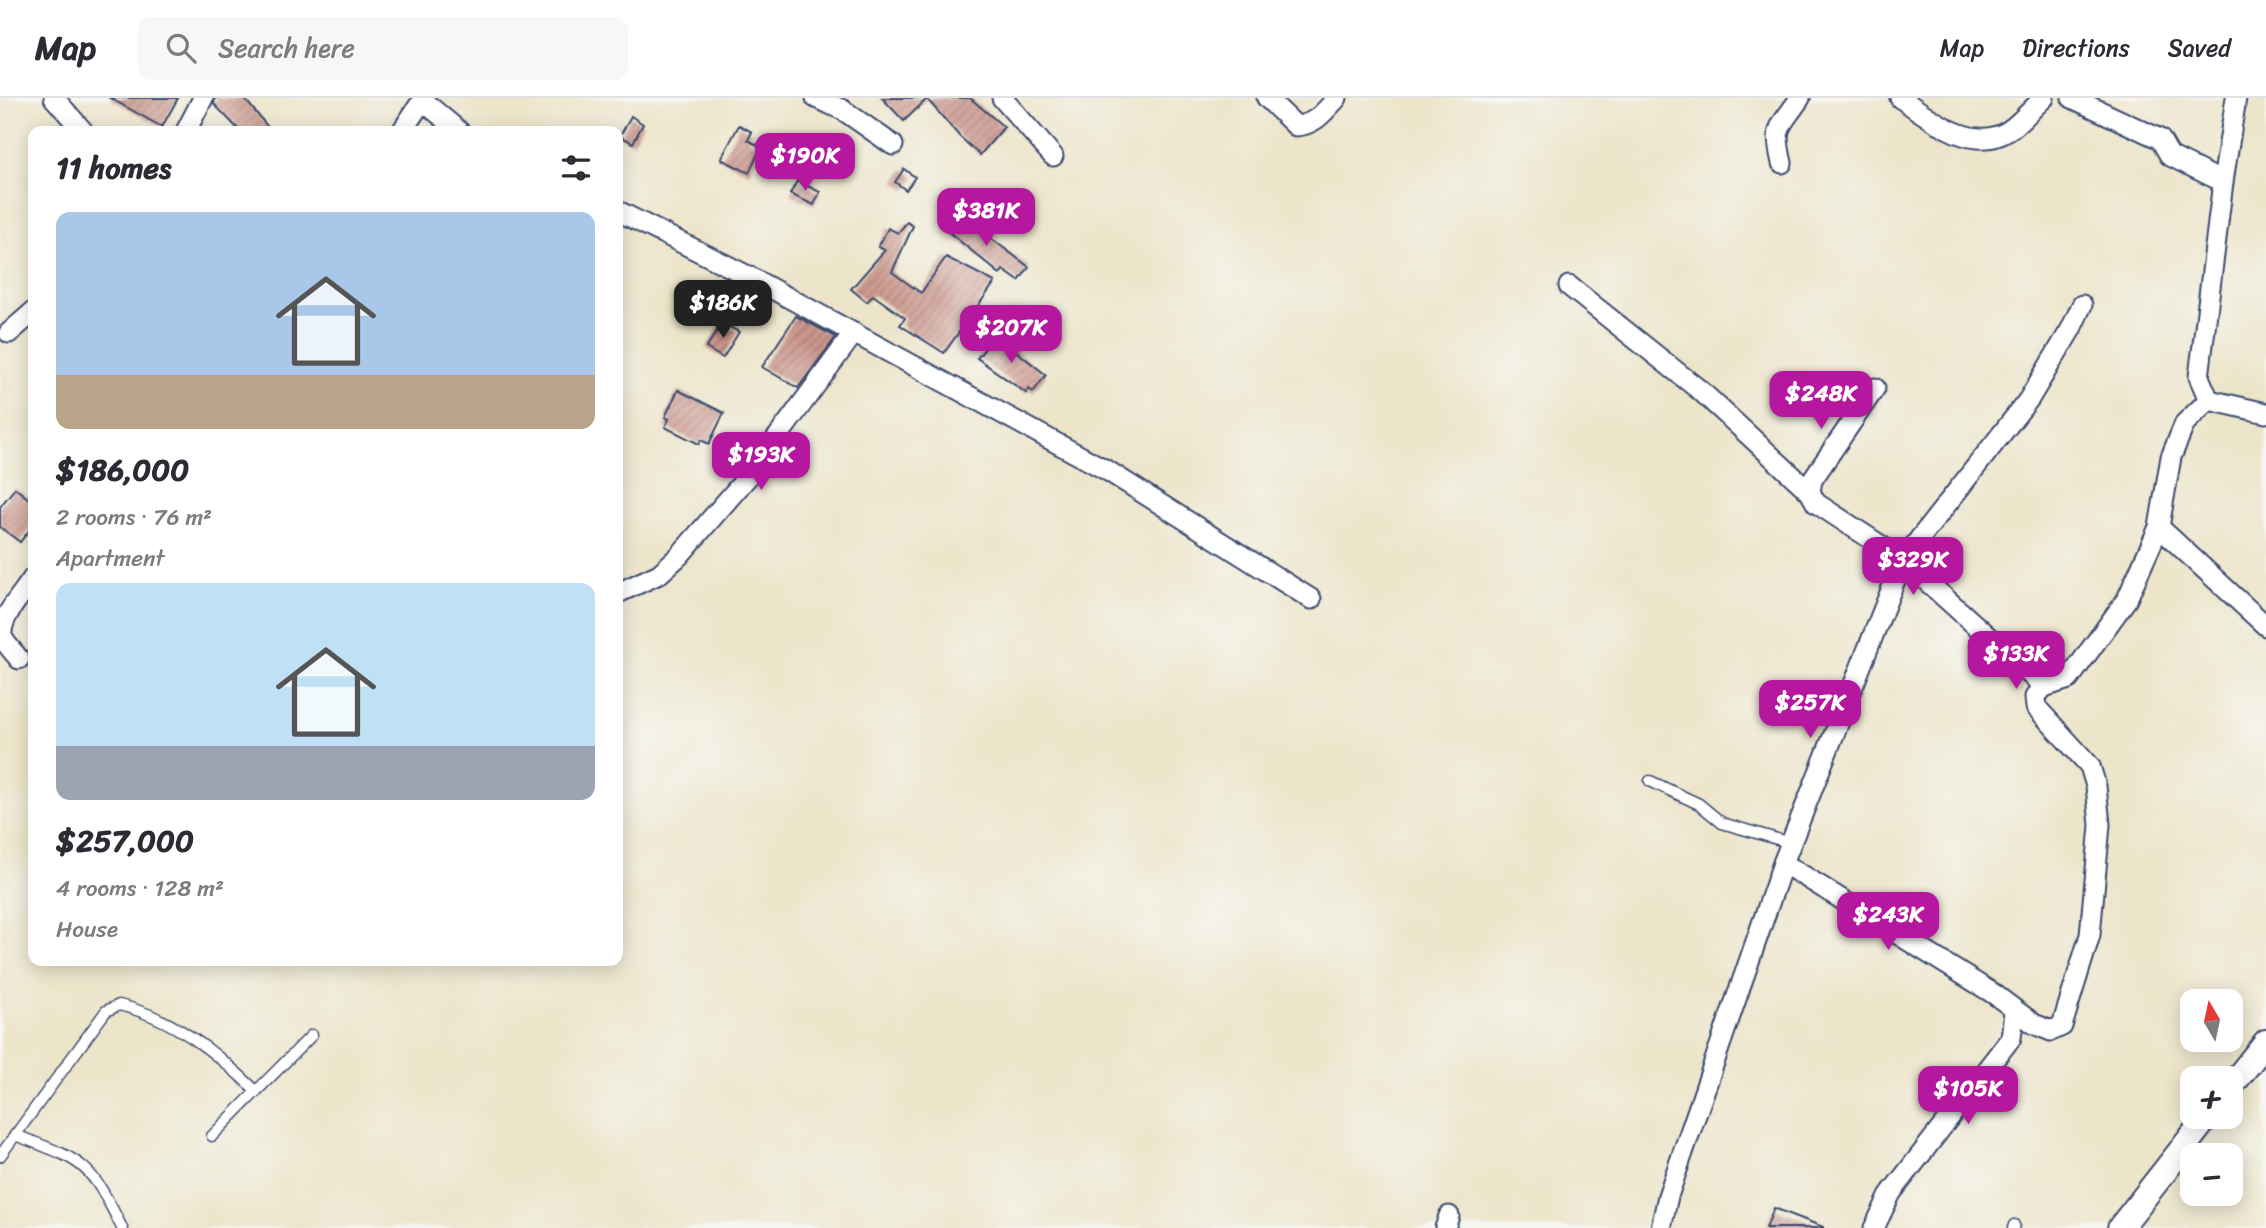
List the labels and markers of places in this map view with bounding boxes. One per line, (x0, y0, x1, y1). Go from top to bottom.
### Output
pin: $190K (756, 134, 854, 193)
pin: $381K (937, 188, 1035, 248)
pin: $186K (674, 280, 772, 340)
pin: $207K (962, 306, 1060, 365)
pin: $248K (1772, 372, 1870, 431)
pin: $193K (712, 432, 810, 492)
pin: $329K (1864, 538, 1962, 597)
pin: $133K (1967, 632, 2065, 691)
pin: $257K (1761, 680, 1859, 740)
pin: $243K (1839, 892, 1937, 952)
pin: $105K (1919, 1066, 2017, 1126)

